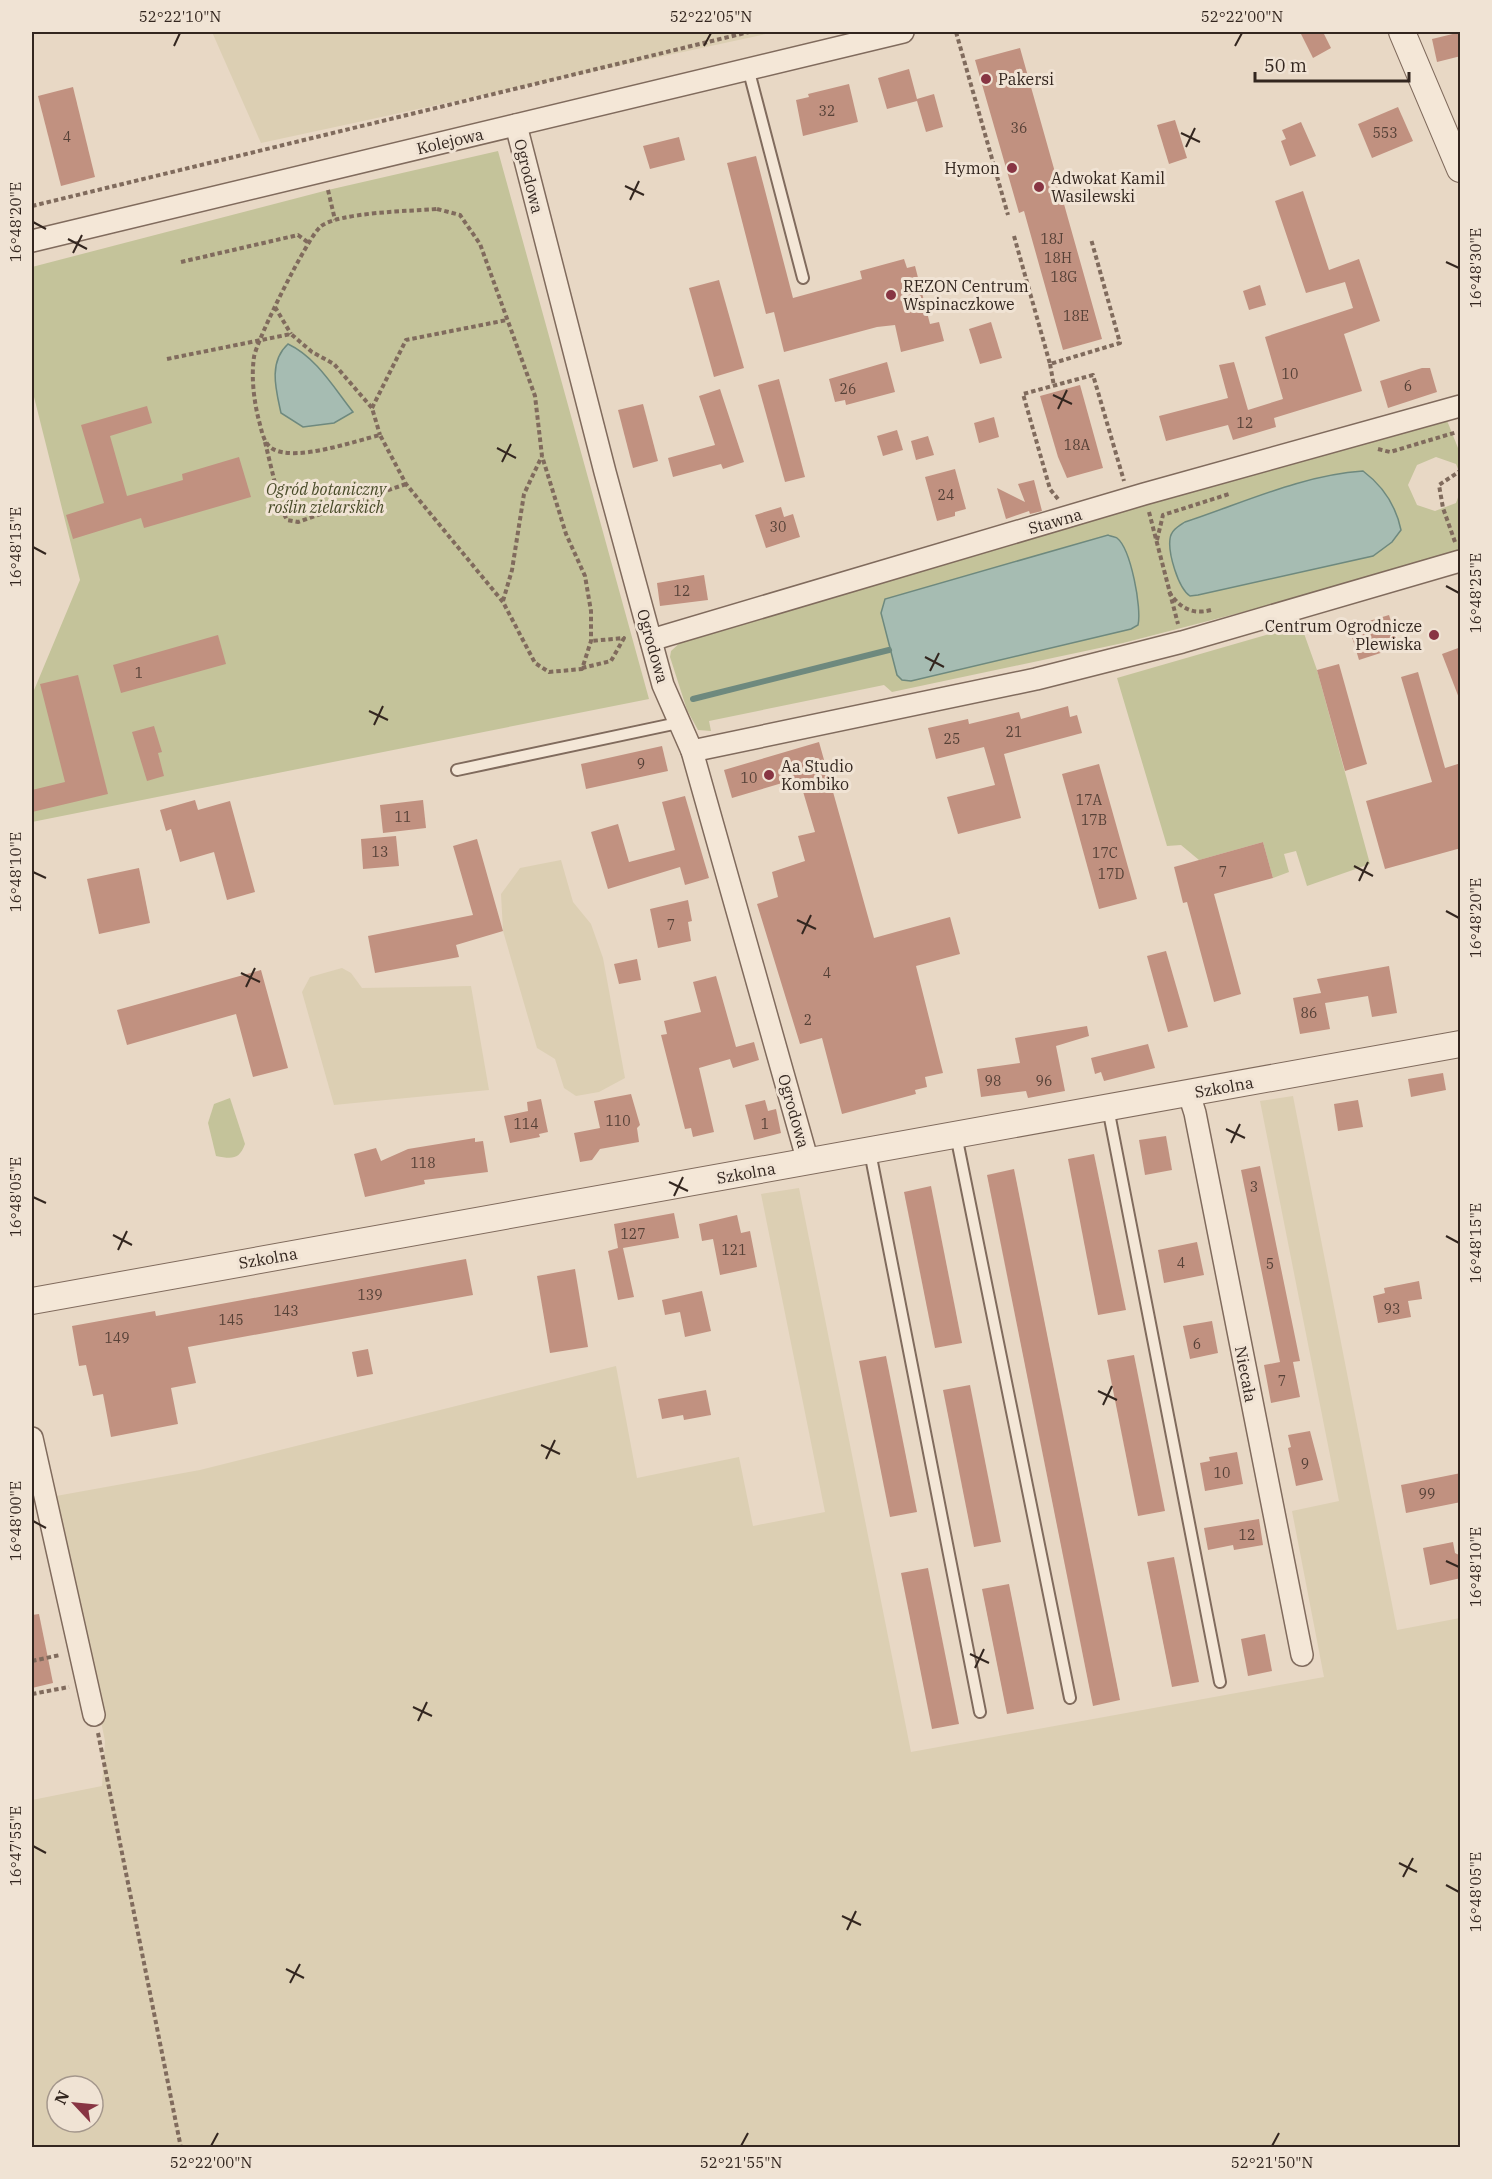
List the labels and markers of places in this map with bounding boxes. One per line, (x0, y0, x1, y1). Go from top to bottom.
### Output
place label: Pakersi (998, 69, 1054, 89)
marker: Pakersi (979, 72, 993, 86)
place label: Hymon (944, 158, 1000, 178)
marker: Hymon (1005, 161, 1019, 175)
place label: Adwokat Kamil Wasilewski (1051, 168, 1165, 206)
marker: Adwokat Kamil Wasilewski (1032, 180, 1046, 194)
place label: REZON Centrum Wspinaczkowe (903, 276, 1029, 314)
marker: REZON Centrum Wspinaczkowe (884, 288, 898, 302)
place label: Centrum Ogrodnicze Plewiska (1265, 616, 1422, 654)
marker: Centrum Ogrodnicze Plewiska (1427, 628, 1441, 642)
place label: Aa Studio Kombiko (781, 756, 853, 794)
marker: Aa Studio Kombiko (762, 768, 776, 782)

